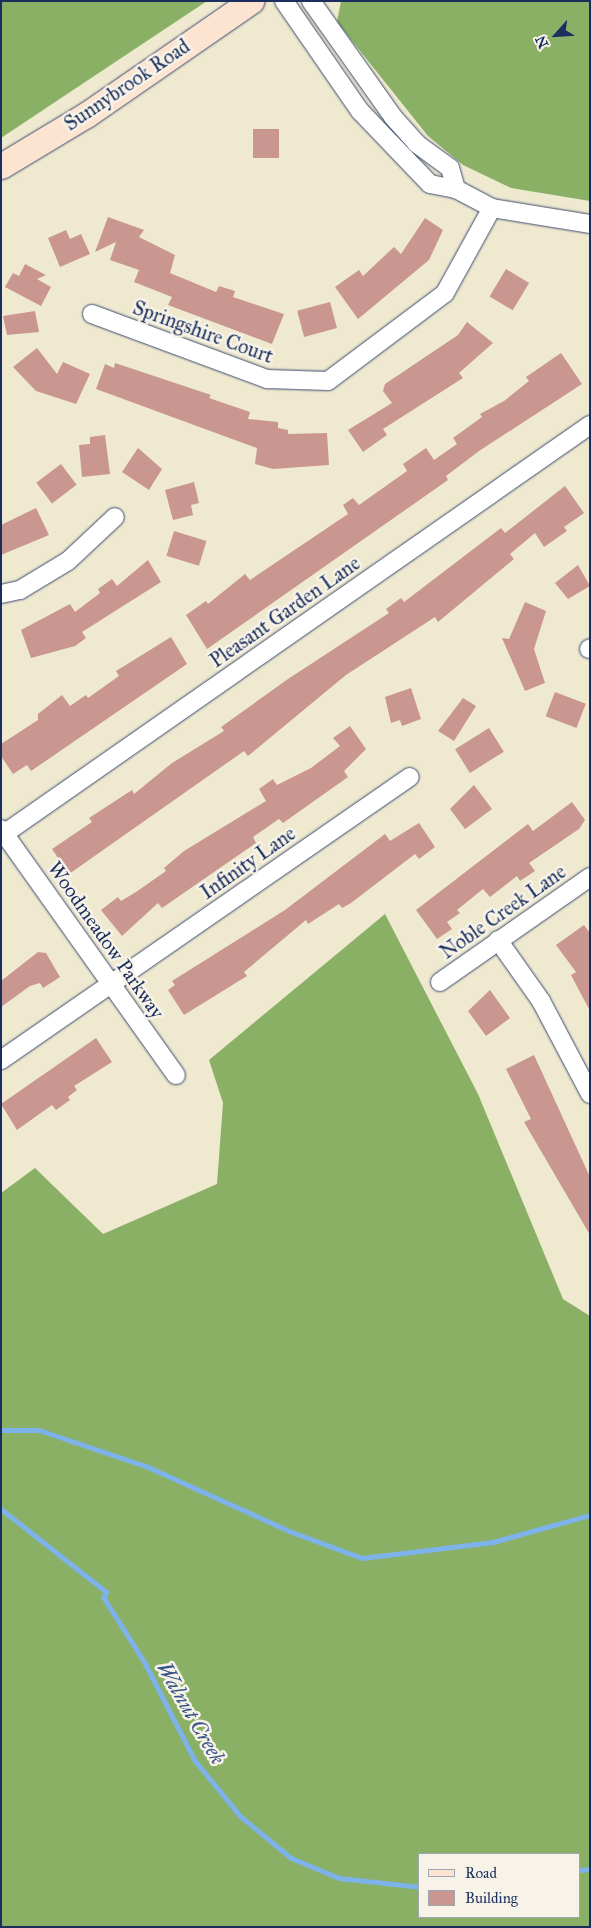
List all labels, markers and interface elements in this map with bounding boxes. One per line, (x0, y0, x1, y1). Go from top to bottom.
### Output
north arrow (531, 10, 581, 60)
text: N (532, 33, 552, 51)
street label: Sunnybrook Road (60, 34, 194, 136)
street label: Springshire Court (130, 295, 276, 369)
street label: Pleasant Garden Lane (205, 551, 365, 673)
street label: Infinity Lane (196, 822, 300, 904)
street label: Woodmeadow Parkway (43, 857, 169, 1023)
street label: Noble Creek Lane (436, 860, 570, 964)
water label: Walnut Creek (152, 1657, 230, 1769)
legend (418, 1853, 581, 1918)
text: Road (465, 1864, 497, 1882)
text: Building (465, 1889, 518, 1907)

